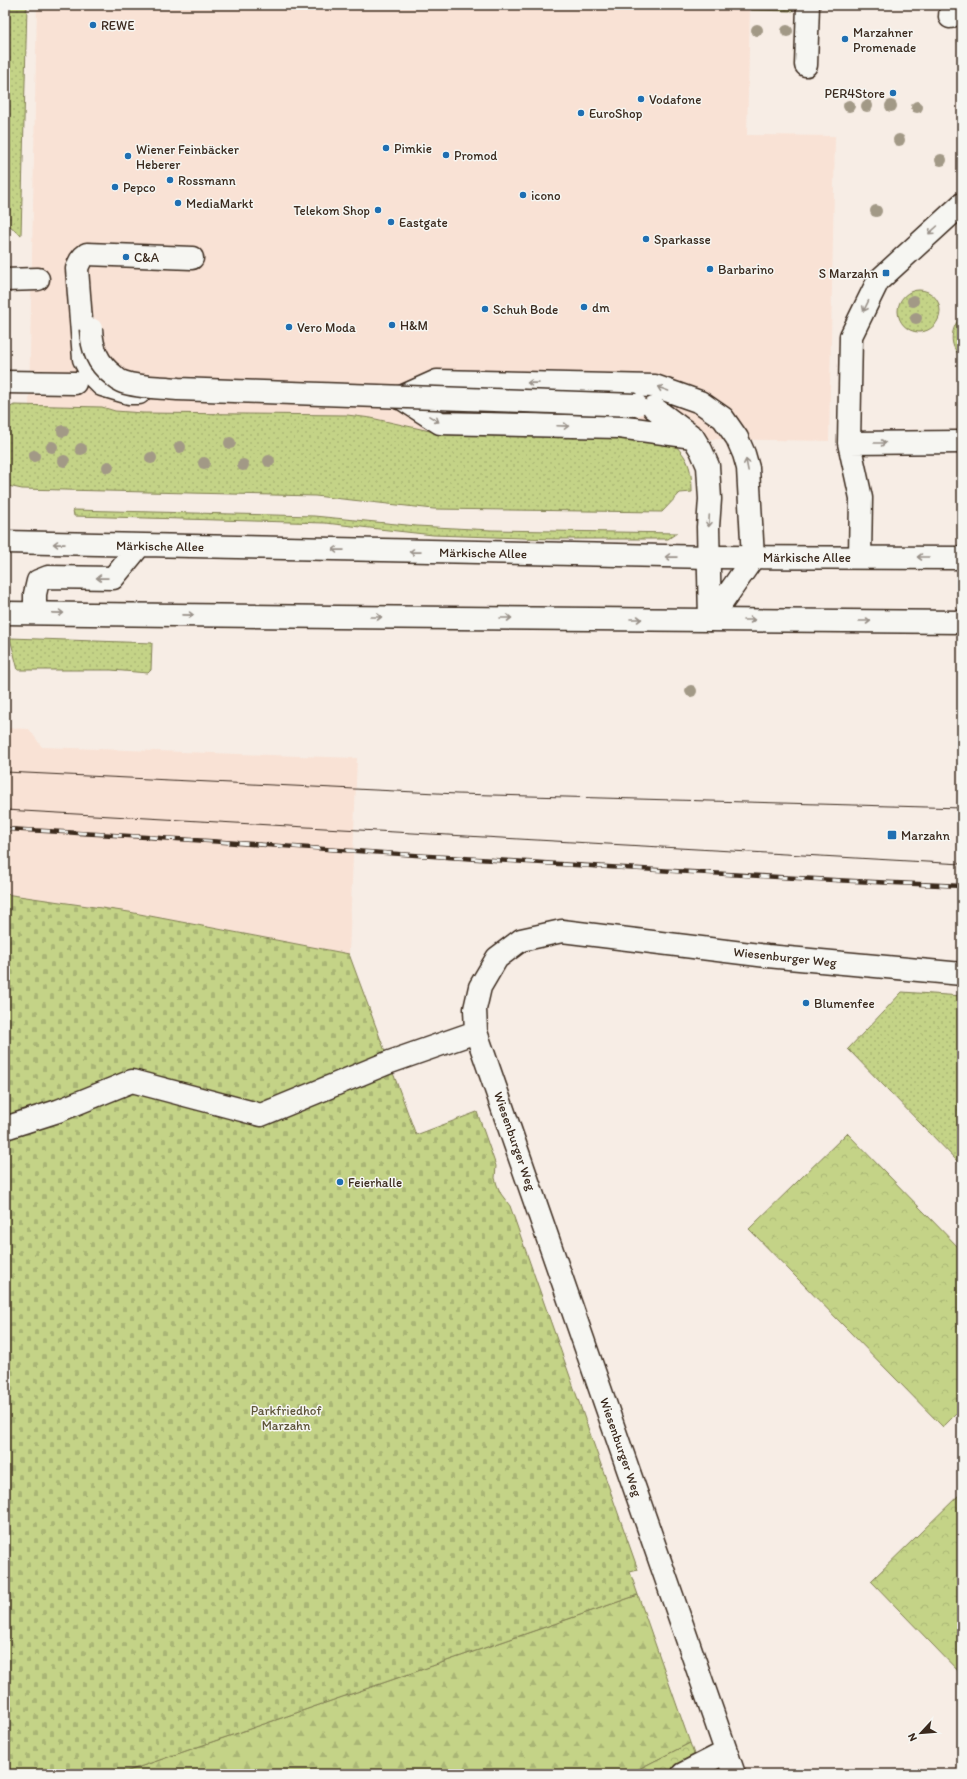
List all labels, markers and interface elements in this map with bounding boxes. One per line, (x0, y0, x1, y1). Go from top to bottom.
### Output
place label: REWE (101, 18, 134, 33)
marker: REWE (88, 20, 98, 30)
place label: Marzahner Promenade (853, 25, 916, 55)
marker: Marzahner Promenade (840, 34, 850, 44)
place label: PER4Store (825, 86, 885, 101)
marker: PER4Store (888, 88, 898, 98)
place label: Vodafone (649, 92, 701, 107)
marker: Vodafone (636, 94, 646, 104)
place label: EuroShop (589, 106, 643, 121)
marker: EuroShop (576, 108, 586, 118)
place label: Pimkie (394, 141, 432, 156)
place label: Wiener Feinbäcker Heberer (136, 142, 240, 172)
marker: Pimkie (381, 143, 391, 153)
place label: Promod (454, 148, 497, 163)
marker: Promod (441, 150, 451, 160)
marker: Wiener Feinbäcker Heberer (123, 151, 133, 161)
place label: Rossmann (178, 173, 236, 188)
marker: Rossmann (165, 175, 175, 185)
place label: Pepco (123, 180, 156, 195)
marker: Pepco (110, 182, 120, 192)
place label: icono (531, 188, 561, 203)
marker: icono (518, 190, 528, 200)
place label: MediaMarkt (186, 196, 254, 211)
marker: MediaMarkt (173, 198, 183, 208)
place label: Telekom Shop (293, 203, 370, 218)
marker: Telekom Shop (373, 205, 383, 215)
place label: Eastgate (399, 215, 448, 230)
marker: Eastgate (386, 217, 396, 227)
one-way arrow (928, 226, 938, 235)
place label: Sparkasse (654, 232, 711, 247)
marker: Sparkasse (641, 234, 651, 244)
place label: C&A (134, 250, 160, 265)
marker: C&A (121, 252, 131, 262)
place label: Barbarino (718, 262, 774, 277)
marker: Barbarino (705, 264, 715, 274)
place label: S Marzahn (819, 266, 879, 281)
marker: S Marzahn (881, 268, 891, 278)
one-way arrow (862, 299, 869, 311)
place label: dm (592, 300, 610, 315)
place label: Schuh Bode (493, 302, 558, 317)
marker: dm (579, 302, 589, 312)
marker: Schuh Bode (480, 304, 490, 314)
place label: H&M (400, 318, 428, 333)
place label: Vero Moda (297, 320, 356, 335)
marker: H&M (387, 320, 397, 330)
marker: Vero Moda (284, 322, 294, 332)
one-way arrow (527, 380, 540, 387)
one-way arrow (656, 385, 669, 392)
one-way arrow (428, 415, 440, 423)
one-way arrow (556, 422, 569, 430)
one-way arrow (873, 439, 886, 447)
one-way arrow (742, 459, 750, 472)
one-way arrow (705, 514, 712, 527)
street label: Märkische Allee (116, 538, 204, 554)
one-way arrow (53, 540, 66, 548)
street label: Märkische Allee (439, 545, 527, 561)
one-way arrow (332, 547, 345, 554)
one-way arrow (409, 548, 422, 556)
street label: Märkische Allee (763, 550, 851, 565)
one-way arrow (665, 553, 678, 561)
one-way arrow (917, 554, 930, 561)
one-way arrow (96, 574, 109, 582)
one-way arrow (51, 609, 64, 617)
one-way arrow (181, 612, 194, 619)
one-way arrow (369, 613, 382, 621)
one-way arrow (499, 614, 512, 622)
one-way arrow (629, 616, 642, 623)
one-way arrow (742, 616, 755, 624)
one-way arrow (858, 617, 871, 625)
place label: Marzahn (901, 828, 950, 843)
marker: Marzahn (886, 829, 898, 841)
street label: Wiesenburger Weg (733, 944, 838, 970)
place label: Blumenfee (814, 996, 875, 1011)
marker: Blumenfee (801, 998, 811, 1008)
street label: Wiesenburger Weg (491, 1090, 539, 1193)
place label: Feierhalle (348, 1175, 402, 1190)
marker: Feierhalle (335, 1177, 345, 1187)
street label: Wiesenburger Weg (597, 1396, 645, 1499)
park label: Parkfriedhof Marzahn (251, 1403, 321, 1433)
north arrow (901, 1713, 941, 1753)
text: N (905, 1731, 920, 1743)

